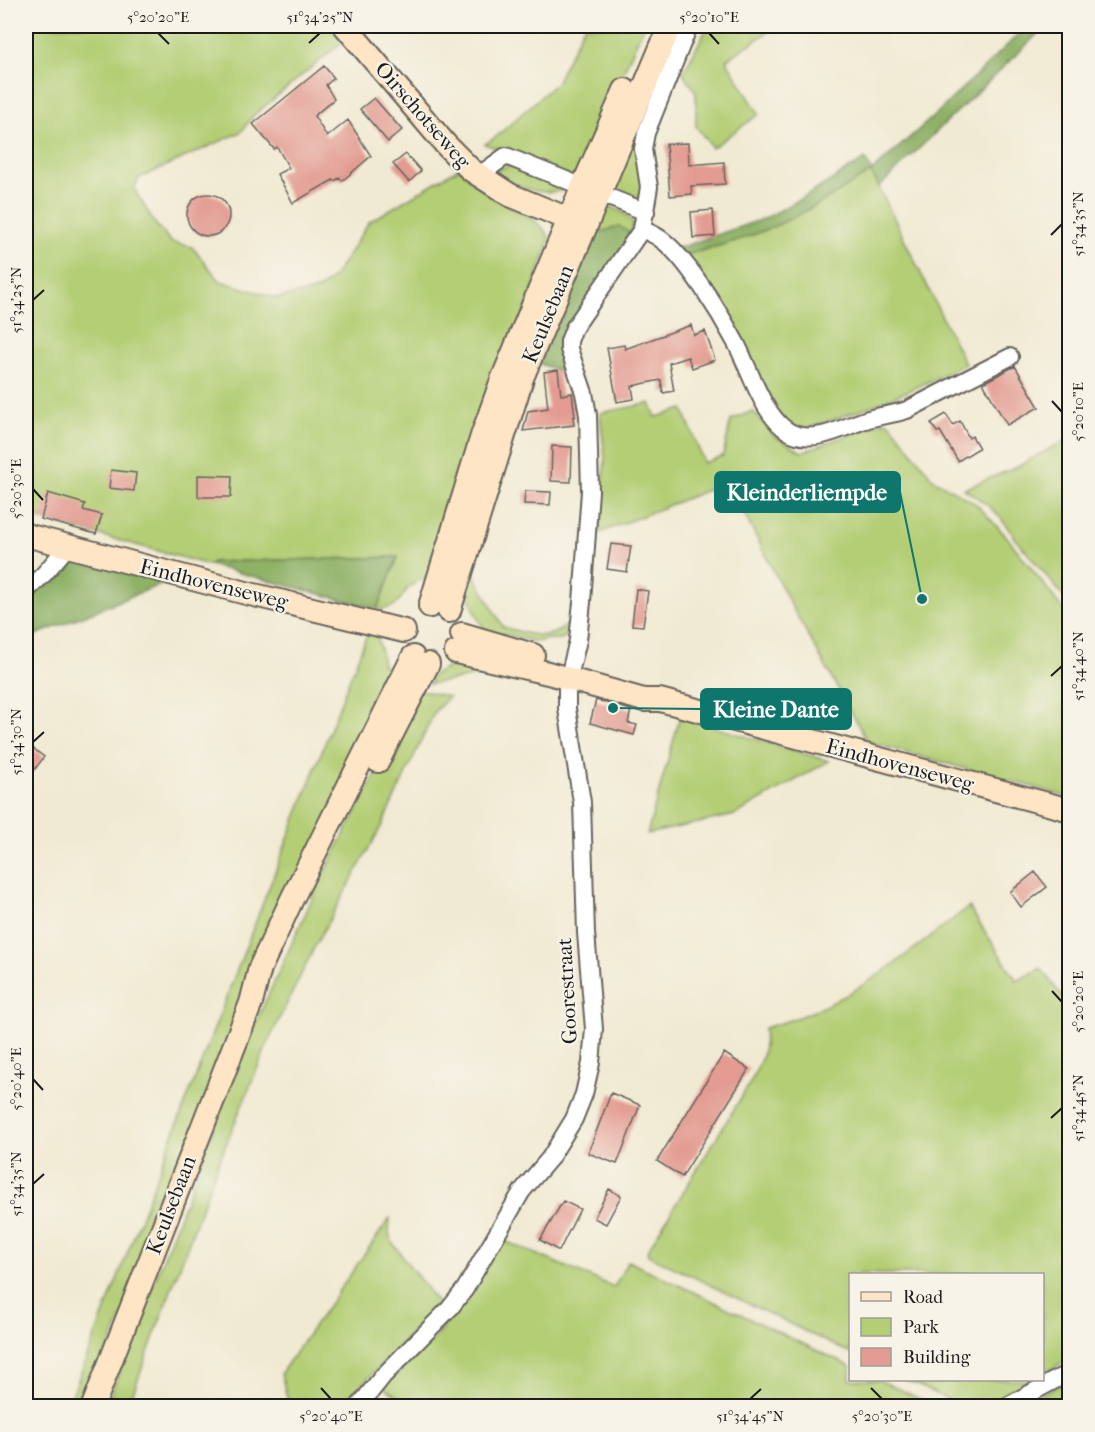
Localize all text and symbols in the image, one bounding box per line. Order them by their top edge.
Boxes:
text: 5°20'20"E [127,8,189,26]
text: 51°34'25"N [287,8,354,26]
text: 5°20'10"E [679,8,739,26]
street label: Oirschotseweg [370,57,476,174]
text: 51°34'35"N [1069,191,1087,257]
street label: Keulsebaan [517,261,579,367]
text: 51°34'25"N [7,266,25,333]
text: 5°20'10"E [1069,382,1087,442]
text: 5°20'30"E [7,459,25,519]
callout: Kleinderliempde [715,472,900,512]
text: Kleinderliempde [727,480,887,506]
street label: Eindhovenseweg [137,554,291,614]
text: 51°34'40"N [1069,630,1087,701]
callout: Kleine Dante [701,689,851,729]
text: Kleine Dante [713,697,839,723]
text: 51°34'30"N [7,708,25,776]
street label: Eindhovenseweg [824,734,977,796]
street label: Goorestraat [552,937,582,1045]
text: 5°20'20"E [1069,971,1087,1033]
text: 5°20'40"E [7,1047,25,1111]
text: 51°34'45"N [1069,1074,1087,1142]
text: 51°34'35"N [7,1151,25,1217]
street label: Keulsebaan [141,1152,201,1258]
legend [849,1273,1044,1381]
text: Road [903,1287,943,1308]
text: Park [903,1317,940,1338]
text: Building [903,1347,971,1368]
text: 5°20'40"E [299,1407,363,1425]
text: 51°34'45"N [716,1407,784,1425]
text: 5°20'30"E [852,1407,912,1425]

